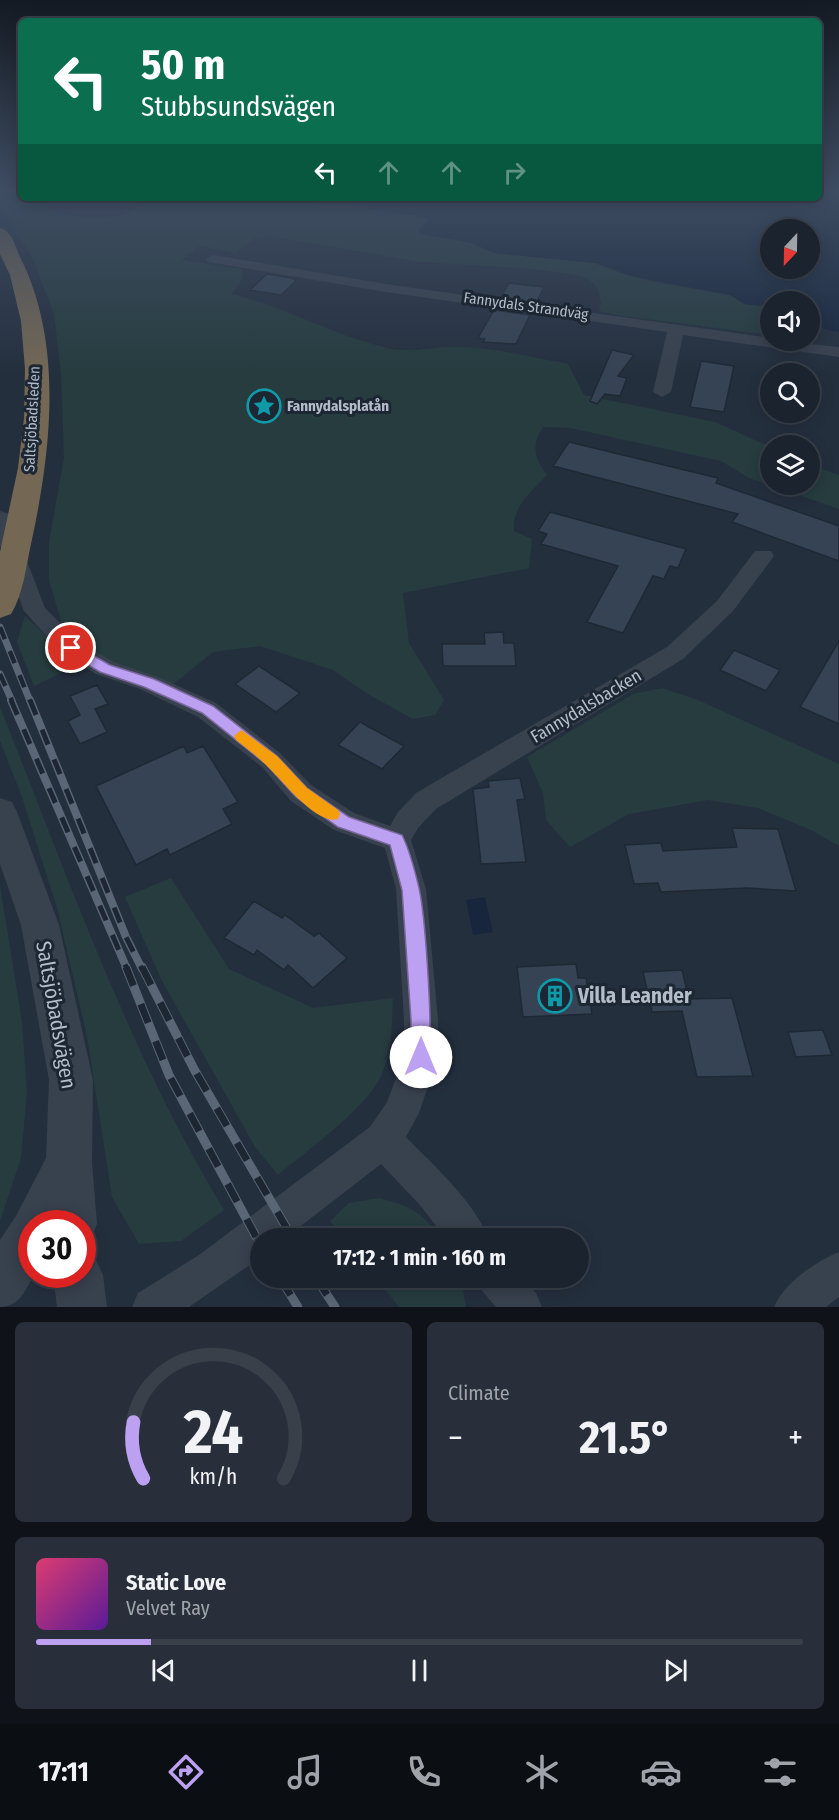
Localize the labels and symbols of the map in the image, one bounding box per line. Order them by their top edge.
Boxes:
north arrow [760,219,820,279]
street label: Fannydals Strandväg [463,288,589,324]
street label: Saltsjöbadsleden [20,366,44,472]
place icon: Fannydalsplatån [246,388,282,424]
place label: Fannydalsplatån [287,397,389,415]
pin [45,622,96,673]
street label: Fannydalsbacken [526,664,646,748]
street label: Saltsjöbadsvägen [30,939,82,1091]
building icon: Villa Leander [537,978,573,1014]
place label: Villa Leander [577,983,692,1009]
position arrow [389,1025,453,1089]
speed limit sign: 30 [18,1210,96,1288]

